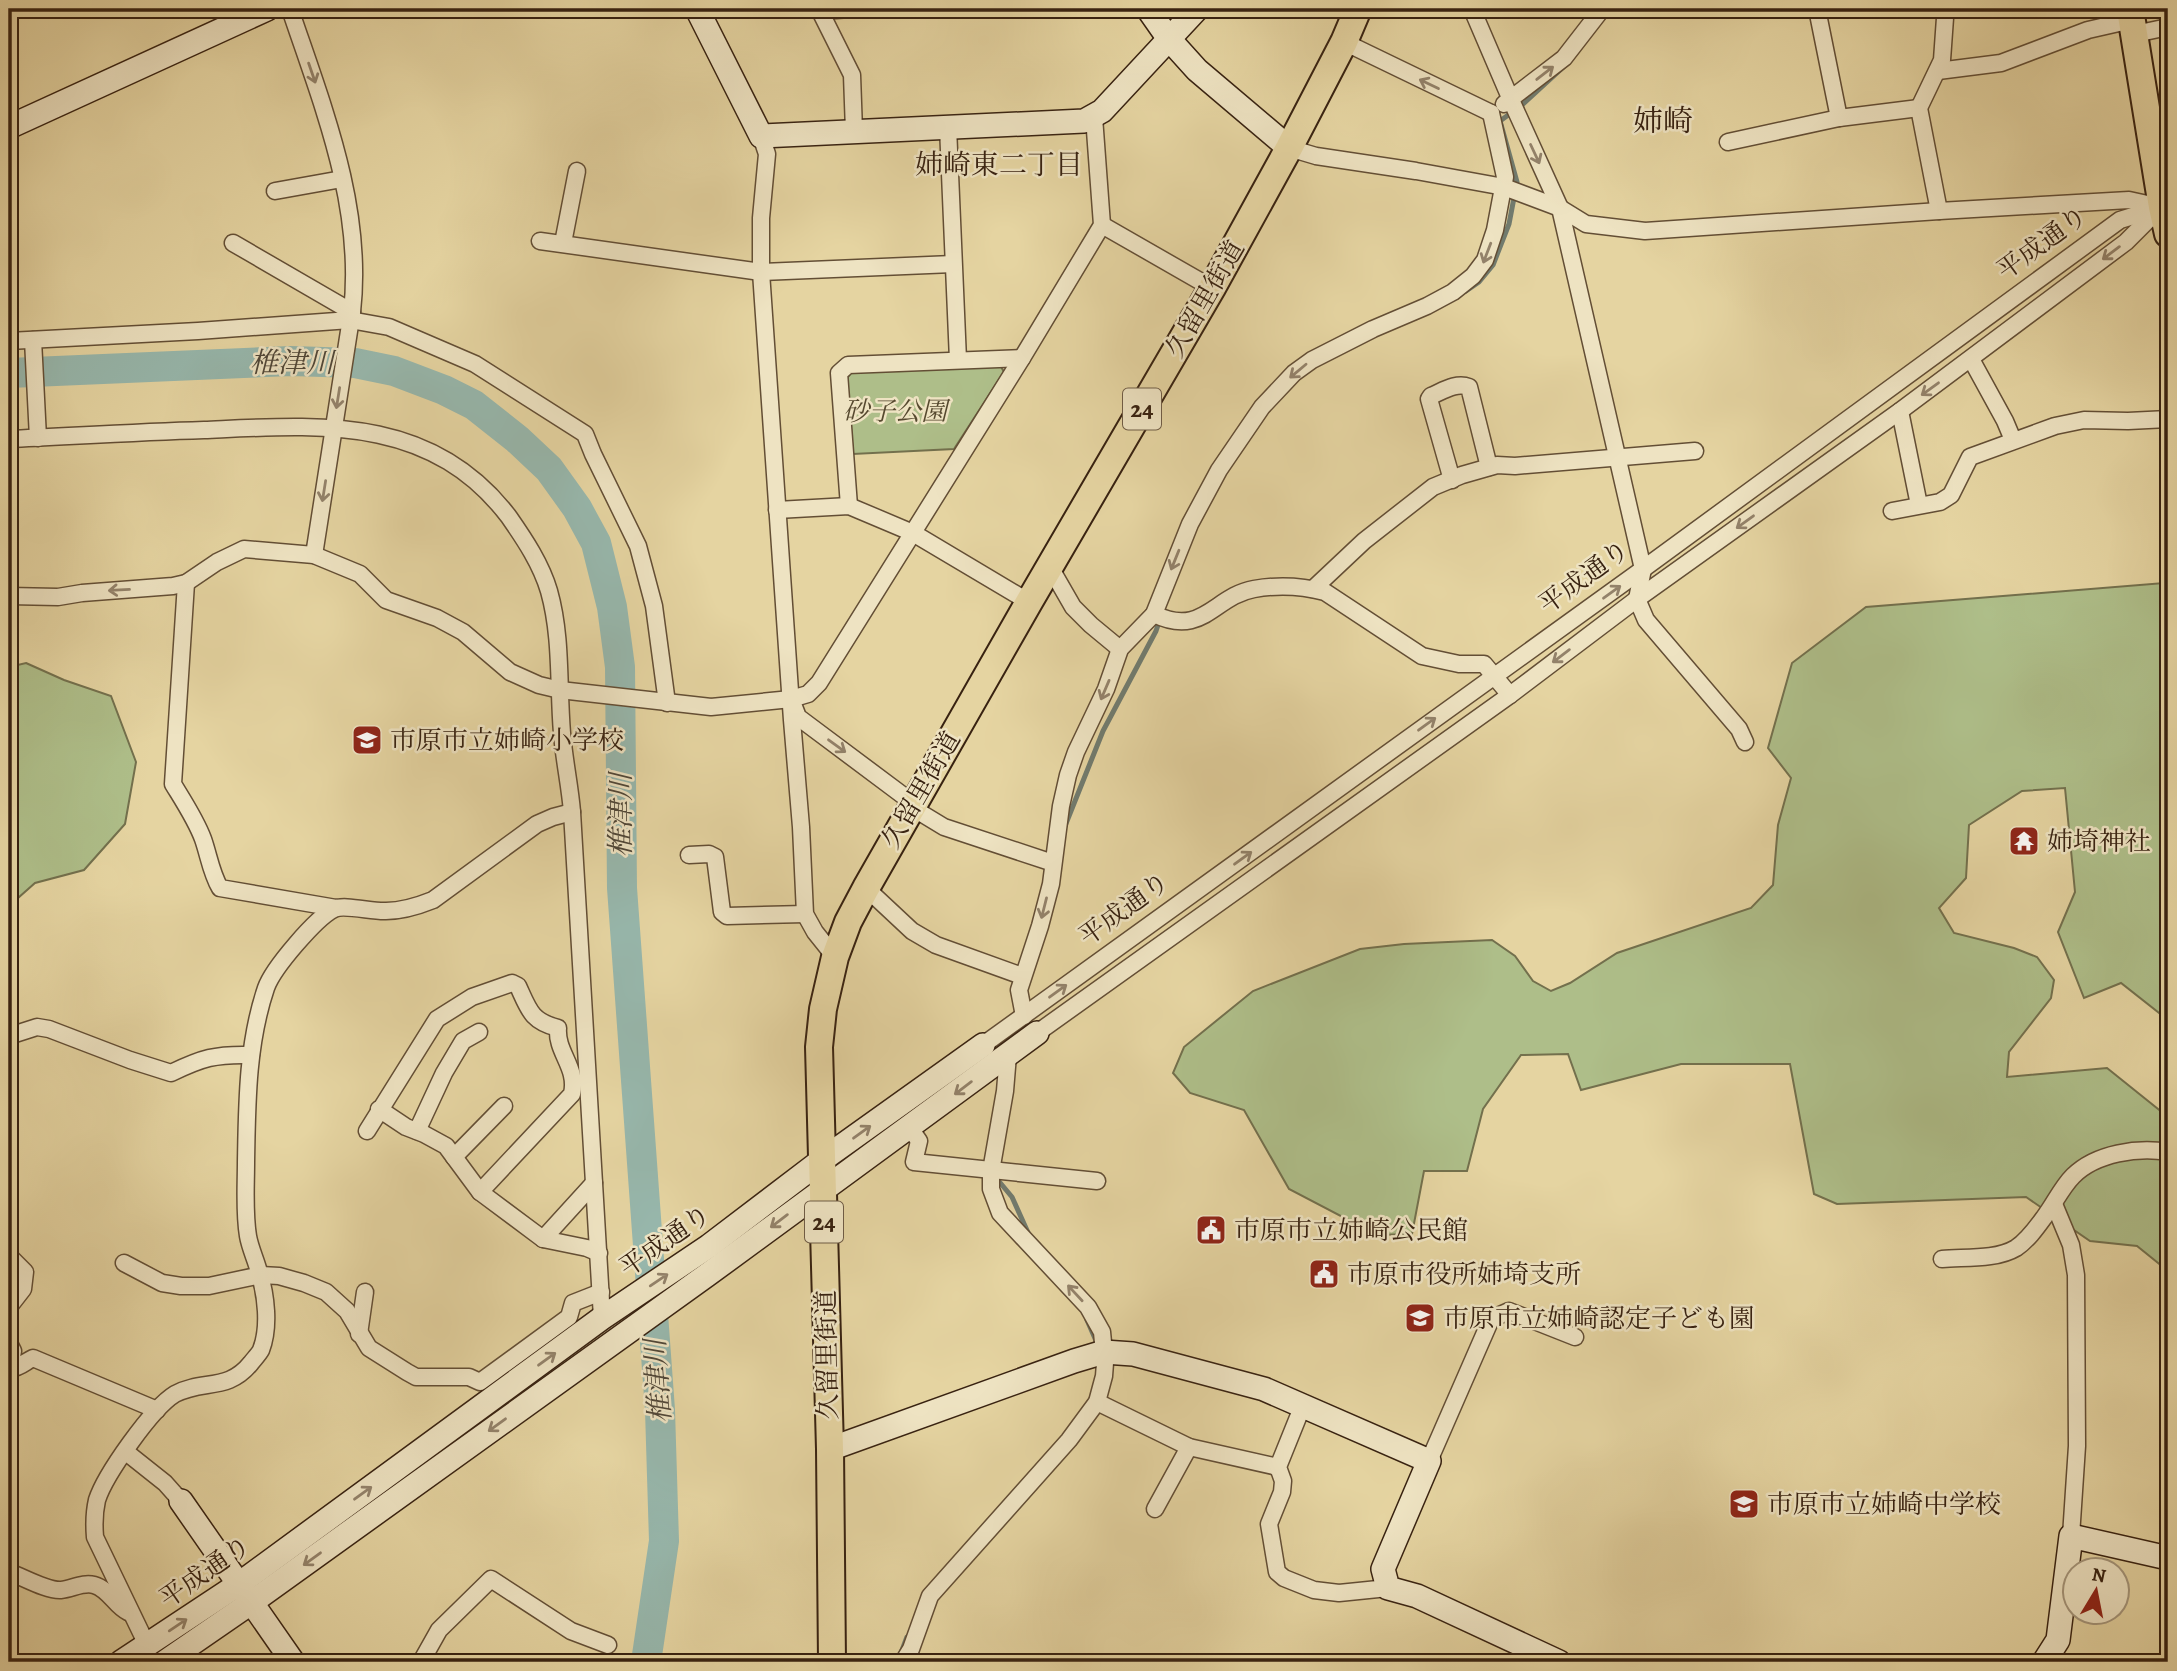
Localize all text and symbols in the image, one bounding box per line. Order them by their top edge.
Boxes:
one-way arrow [307,62,319,84]
one-way arrow [1536,65,1554,80]
one-way arrow [1419,76,1440,90]
district label: 姉崎 [1633,101,1693,141]
one-way arrow [1529,143,1543,164]
district label: 姉崎東二丁目 [915,146,1083,184]
street label: 平成通り [1990,198,2094,288]
street label: 久留里街道 [1157,234,1253,364]
one-way arrow [1479,242,1492,263]
one-way arrow [2103,245,2121,260]
water label: 椎津川 [250,344,337,382]
one-way arrow [1289,363,1307,379]
one-way arrow [1921,382,1939,397]
one-way arrow [331,386,344,409]
road number: 24 [1123,388,1161,430]
park label: 砂子公園 [843,394,951,429]
one-way arrow [317,479,330,502]
one-way arrow [1736,515,1755,529]
street label: 平成通り [1532,532,1636,622]
one-way arrow [1168,549,1181,570]
one-way arrow [108,584,131,597]
one-way arrow [1602,585,1621,599]
one-way arrow [1552,649,1571,664]
one-way arrow [1097,679,1110,700]
one-way arrow [1417,717,1436,732]
school or university icon: 市原市立姉崎小学校 [350,723,384,757]
place label: 市原市立姉崎小学校 [390,723,624,758]
street label: 久留里街道 [873,725,969,855]
one-way arrow [827,739,846,753]
water label: 椎津川 [602,770,640,857]
temple icon: 姉埼神社 [2007,824,2041,858]
place label: 姉埼神社 [2047,824,2151,859]
one-way arrow [1233,851,1252,865]
street label: 平成通り [1072,864,1176,954]
one-way arrow [1037,896,1050,918]
one-way arrow [1048,984,1067,998]
one-way arrow [954,1081,973,1096]
one-way arrow [852,1125,871,1139]
street label: 平成通り [612,1197,718,1285]
road number: 24 [805,1202,843,1242]
public building icon: 市原市立姉崎公民館 [1194,1213,1228,1247]
place label: 市原市立姉崎公民館 [1234,1213,1468,1248]
one-way arrow [770,1214,789,1229]
public building icon: 市原市役所姉埼支所 [1307,1257,1341,1291]
place label: 市原市役所姉埼支所 [1347,1257,1581,1292]
one-way arrow [649,1273,668,1287]
one-way arrow [1067,1284,1083,1302]
street label: 久留里街道 [808,1290,846,1420]
school or university icon: 市原市立姉崎認定子ども園 [1403,1301,1437,1335]
place label: 市原市立姉崎認定子ども園 [1443,1301,1755,1336]
water label: 椎津川 [636,1335,680,1424]
one-way arrow [537,1351,556,1366]
one-way arrow [487,1417,506,1432]
one-way arrow [354,1486,373,1501]
school or university icon: 市原市立姉崎中学校 [1727,1487,1761,1521]
place label: 市原市立姉崎中学校 [1767,1487,2001,1522]
street label: 平成通り [152,1528,258,1616]
one-way arrow [303,1551,322,1566]
north arrow [2062,1556,2132,1626]
text: N [2090,1561,2108,1589]
one-way arrow [168,1618,187,1632]

